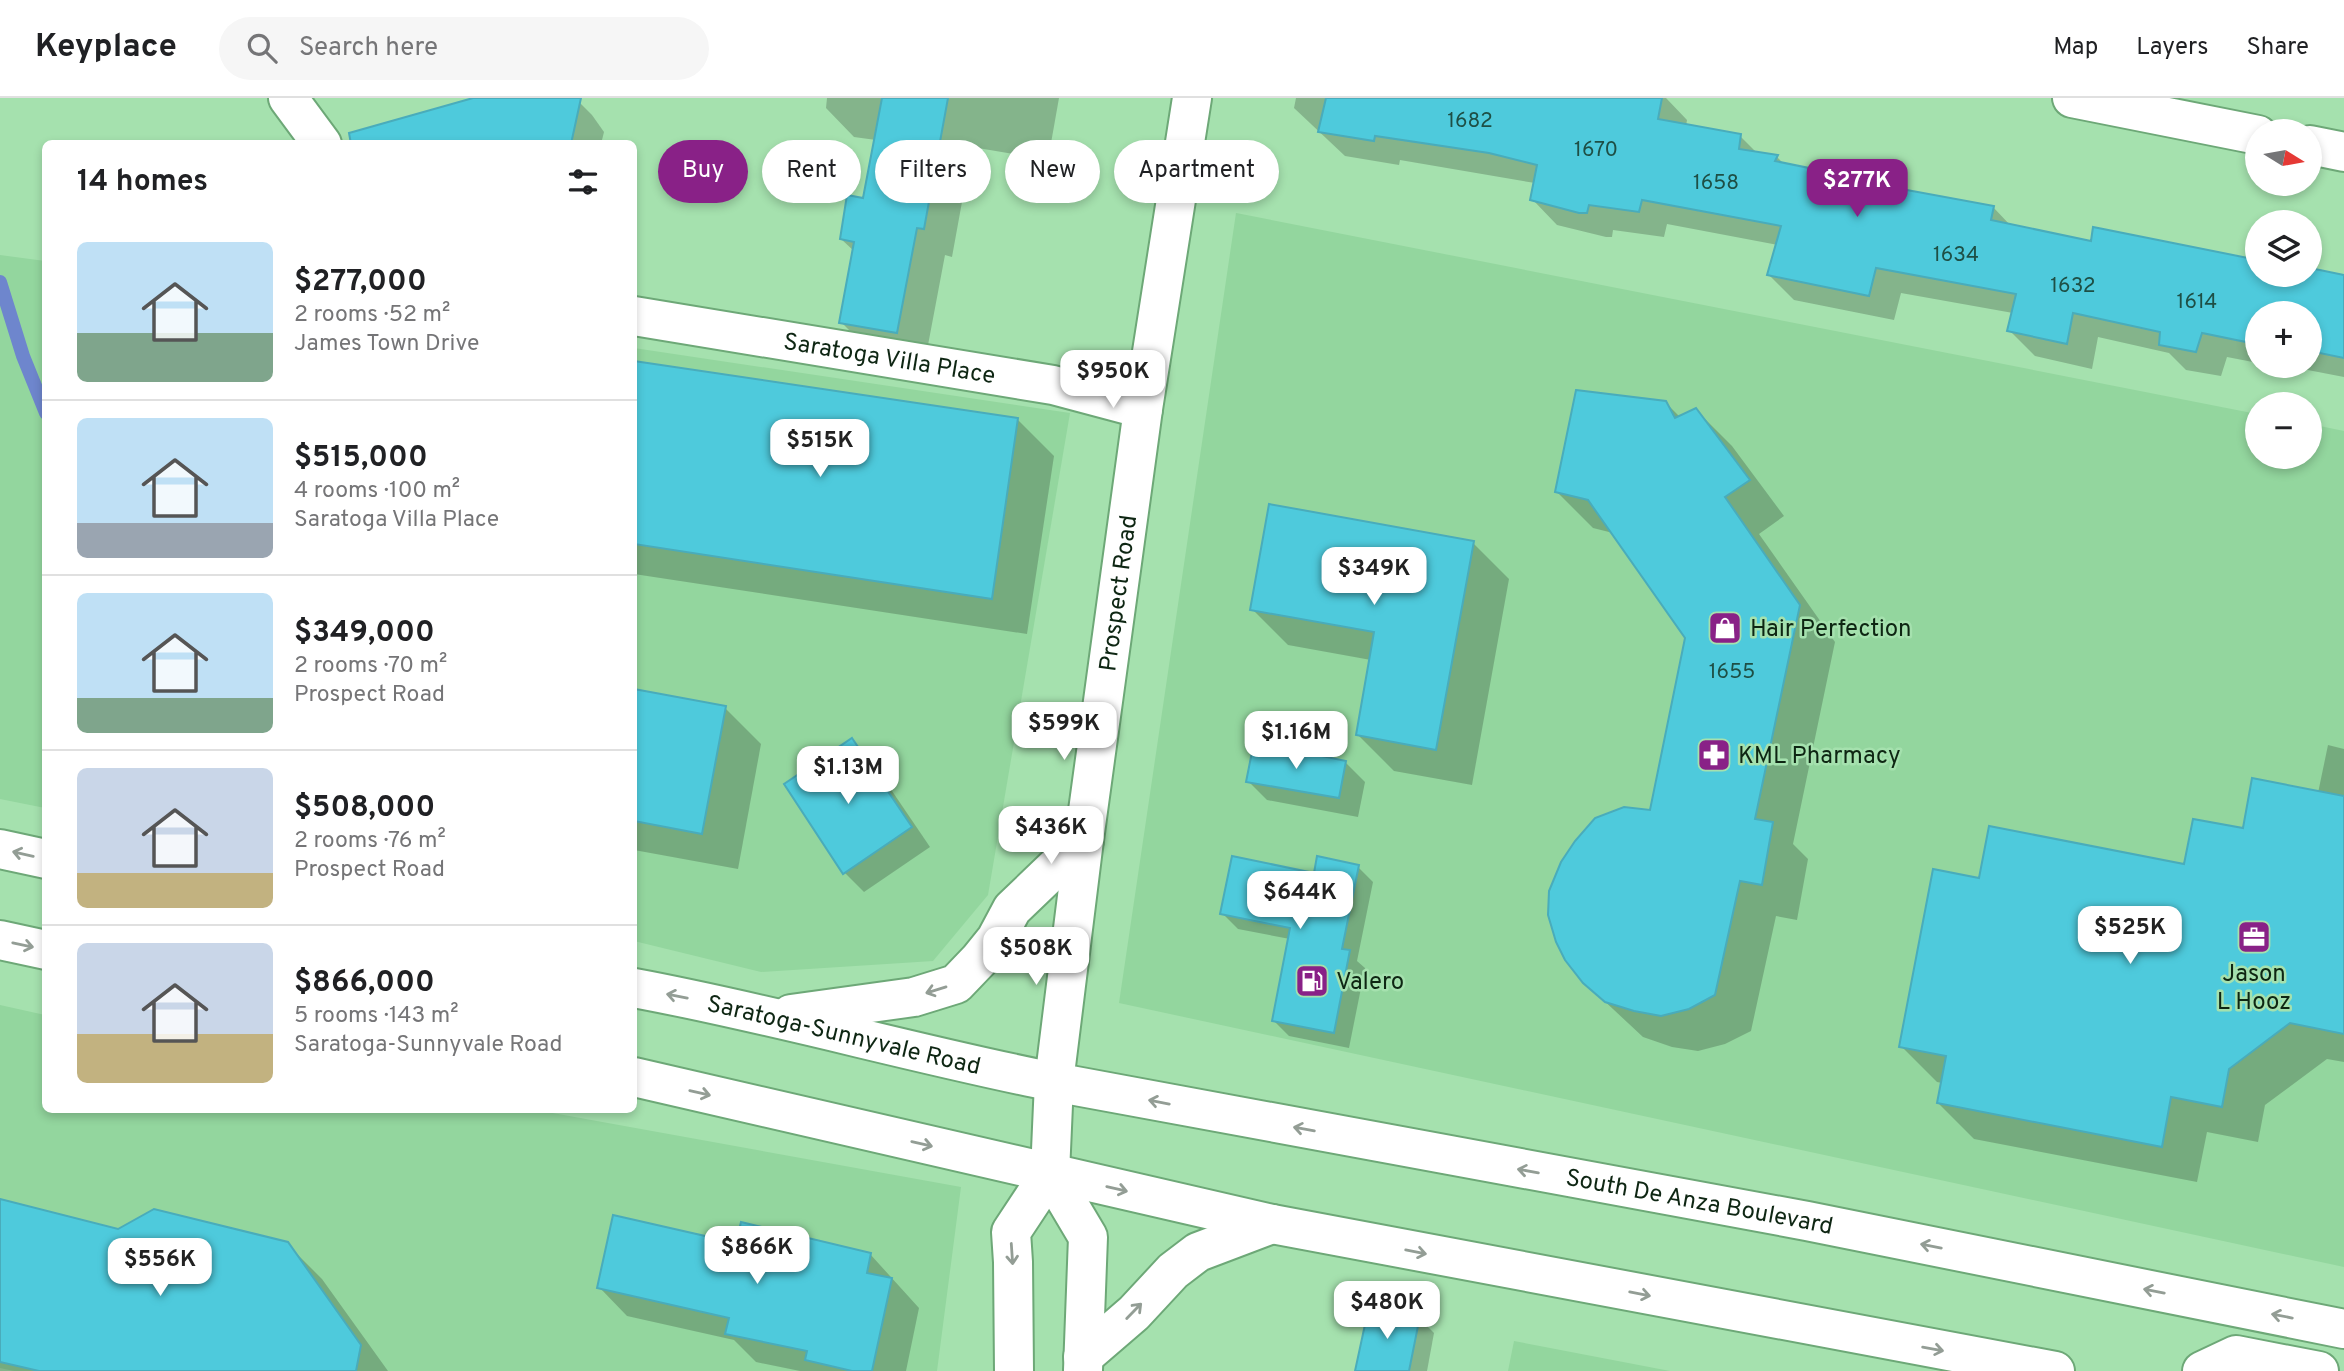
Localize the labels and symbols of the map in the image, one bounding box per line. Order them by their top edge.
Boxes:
house number: 1682 [1447,108,1493,135]
north arrow [2245,119,2322,196]
house number: 1670 [1574,137,1618,164]
pin: $277K [1808,159,1906,219]
house number: 1658 [1693,170,1739,197]
house number: 1634 [1933,242,1979,269]
house number: 1632 [2050,273,2096,300]
house number: 1614 [2177,289,2217,316]
street label: Saratoga Villa Place [781,328,997,392]
pin: $950K [1064,350,1162,410]
pin: $515K [771,420,869,479]
street label: Prospect Road [1094,513,1145,673]
pin: $349K [1325,547,1423,607]
shop icon: Hair Perfection [1706,609,1744,647]
place label: Hair Perfection [1750,615,1912,645]
house number: 1655 [1709,659,1755,686]
pin: $599K [1015,702,1113,762]
pin: $1.16M [1239,712,1353,771]
pharmacy icon: KML Pharmacy [1695,736,1733,774]
place label: KML Pharmacy [1738,742,1901,772]
pin: $1.13M [791,746,905,806]
pin: $436K [1002,806,1100,866]
one-way arrow [12,847,35,861]
pin: $644K [1251,872,1349,931]
pin: $525K [2081,906,2179,966]
office icon: Jason L Hooz [2235,918,2273,956]
pin: $508K [987,928,1085,987]
one-way arrow [11,938,34,952]
place label: Jason L Hooz [2217,960,2291,1018]
fuel station icon: Valero [1293,962,1331,1000]
place label: Valero [1336,968,1404,998]
one-way arrow [925,985,947,998]
one-way arrow [666,989,689,1002]
street label: Saratoga-Sunnyvale Road [704,990,983,1083]
one-way arrow [688,1087,711,1100]
one-way arrow [1148,1095,1170,1108]
one-way arrow [1293,1122,1316,1135]
one-way arrow [910,1138,933,1151]
one-way arrow [1517,1163,1540,1177]
street label: South De Anza Boulevard [1563,1164,1835,1243]
one-way arrow [1105,1183,1128,1196]
pin: $866K [708,1226,806,1286]
pin: $556K [111,1238,209,1298]
one-way arrow [1920,1239,1943,1253]
one-way arrow [1006,1242,1019,1265]
one-way arrow [1404,1246,1427,1260]
pin: $480K [1338,1282,1436,1341]
one-way arrow [2143,1284,2166,1297]
one-way arrow [1628,1287,1651,1301]
one-way arrow [1125,1303,1142,1320]
one-way arrow [2272,1309,2294,1323]
one-way arrow [1921,1342,1944,1356]

